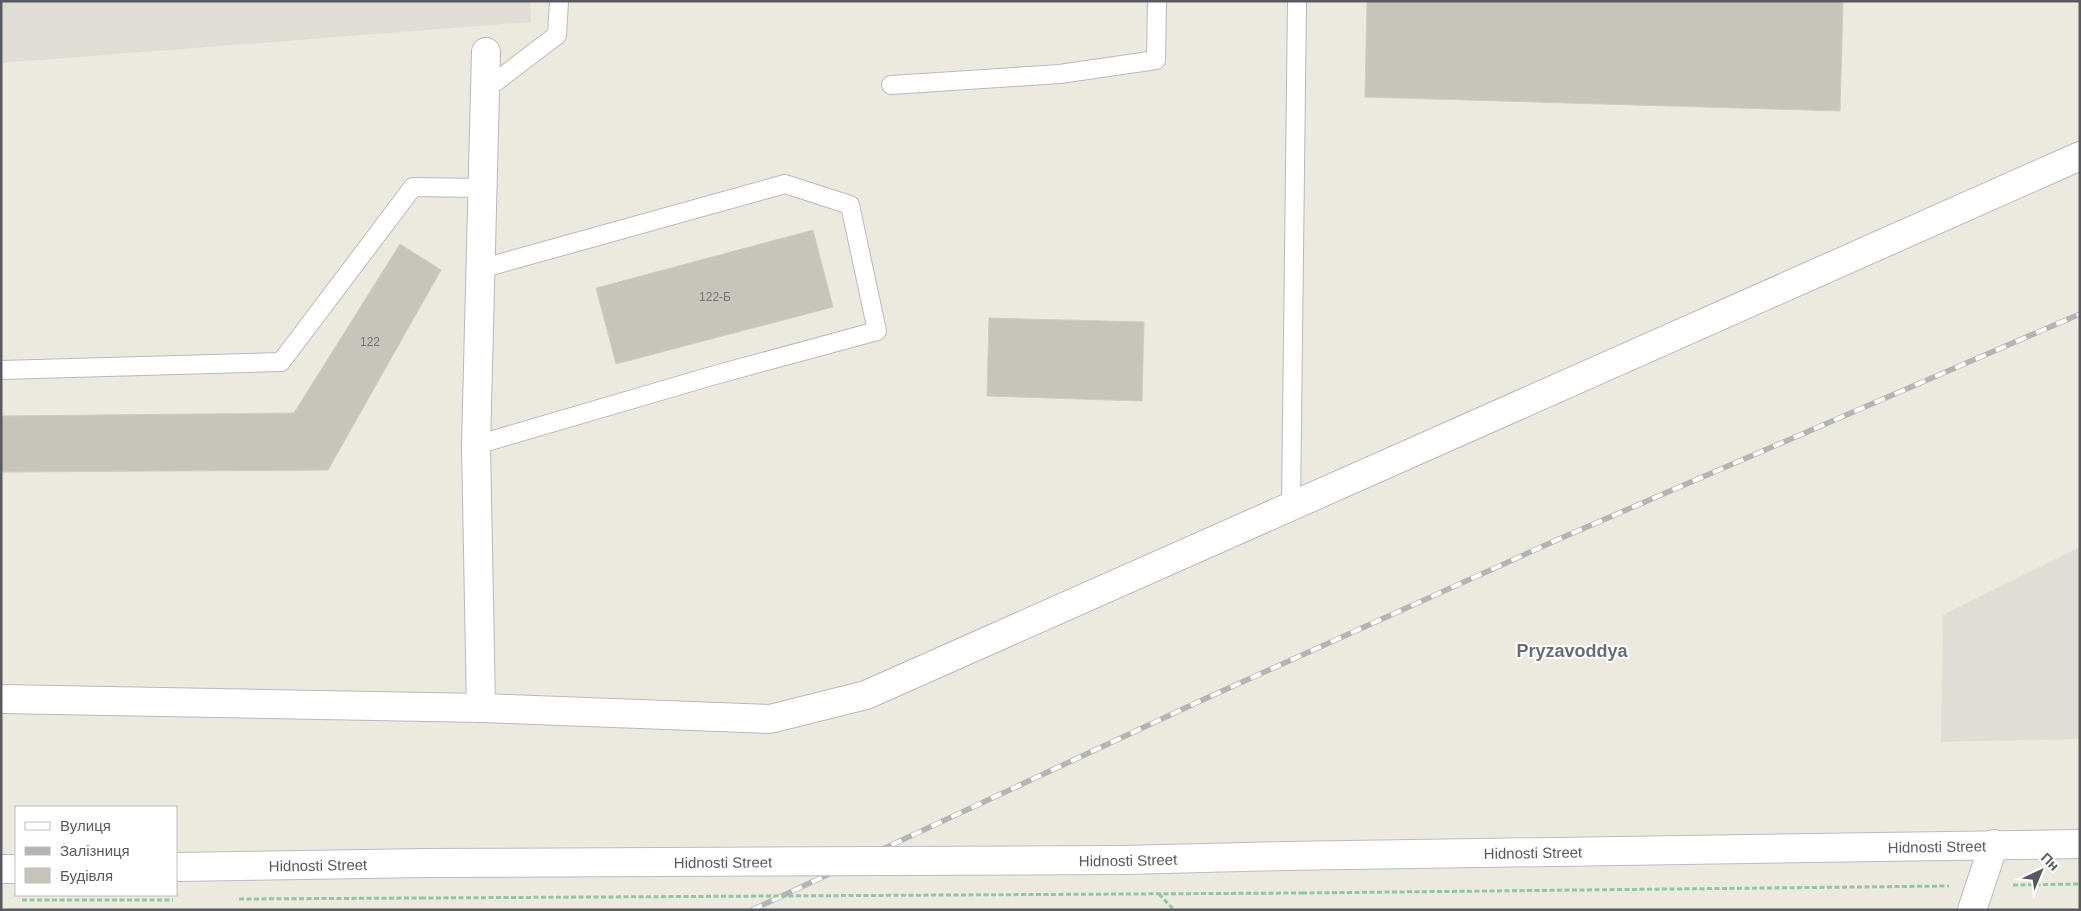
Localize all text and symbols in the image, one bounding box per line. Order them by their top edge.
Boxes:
house number: 122-Б [699,290,731,304]
house number: 122 [360,335,380,349]
district label: Pryzavoddya [1516,641,1629,661]
legend [15,806,178,896]
text: Вулиця [60,817,111,834]
street label: Hidnosti Street [1888,837,1987,855]
text: Залізниця [60,842,130,859]
street label: Hidnosti Street [1484,843,1583,861]
north arrow [2016,846,2066,896]
text: Пн [2038,849,2062,874]
street label: Hidnosti Street [1079,850,1178,869]
street label: Hidnosti Street [674,853,773,870]
street label: Hidnosti Street [269,855,368,874]
text: Будівля [60,867,113,884]

